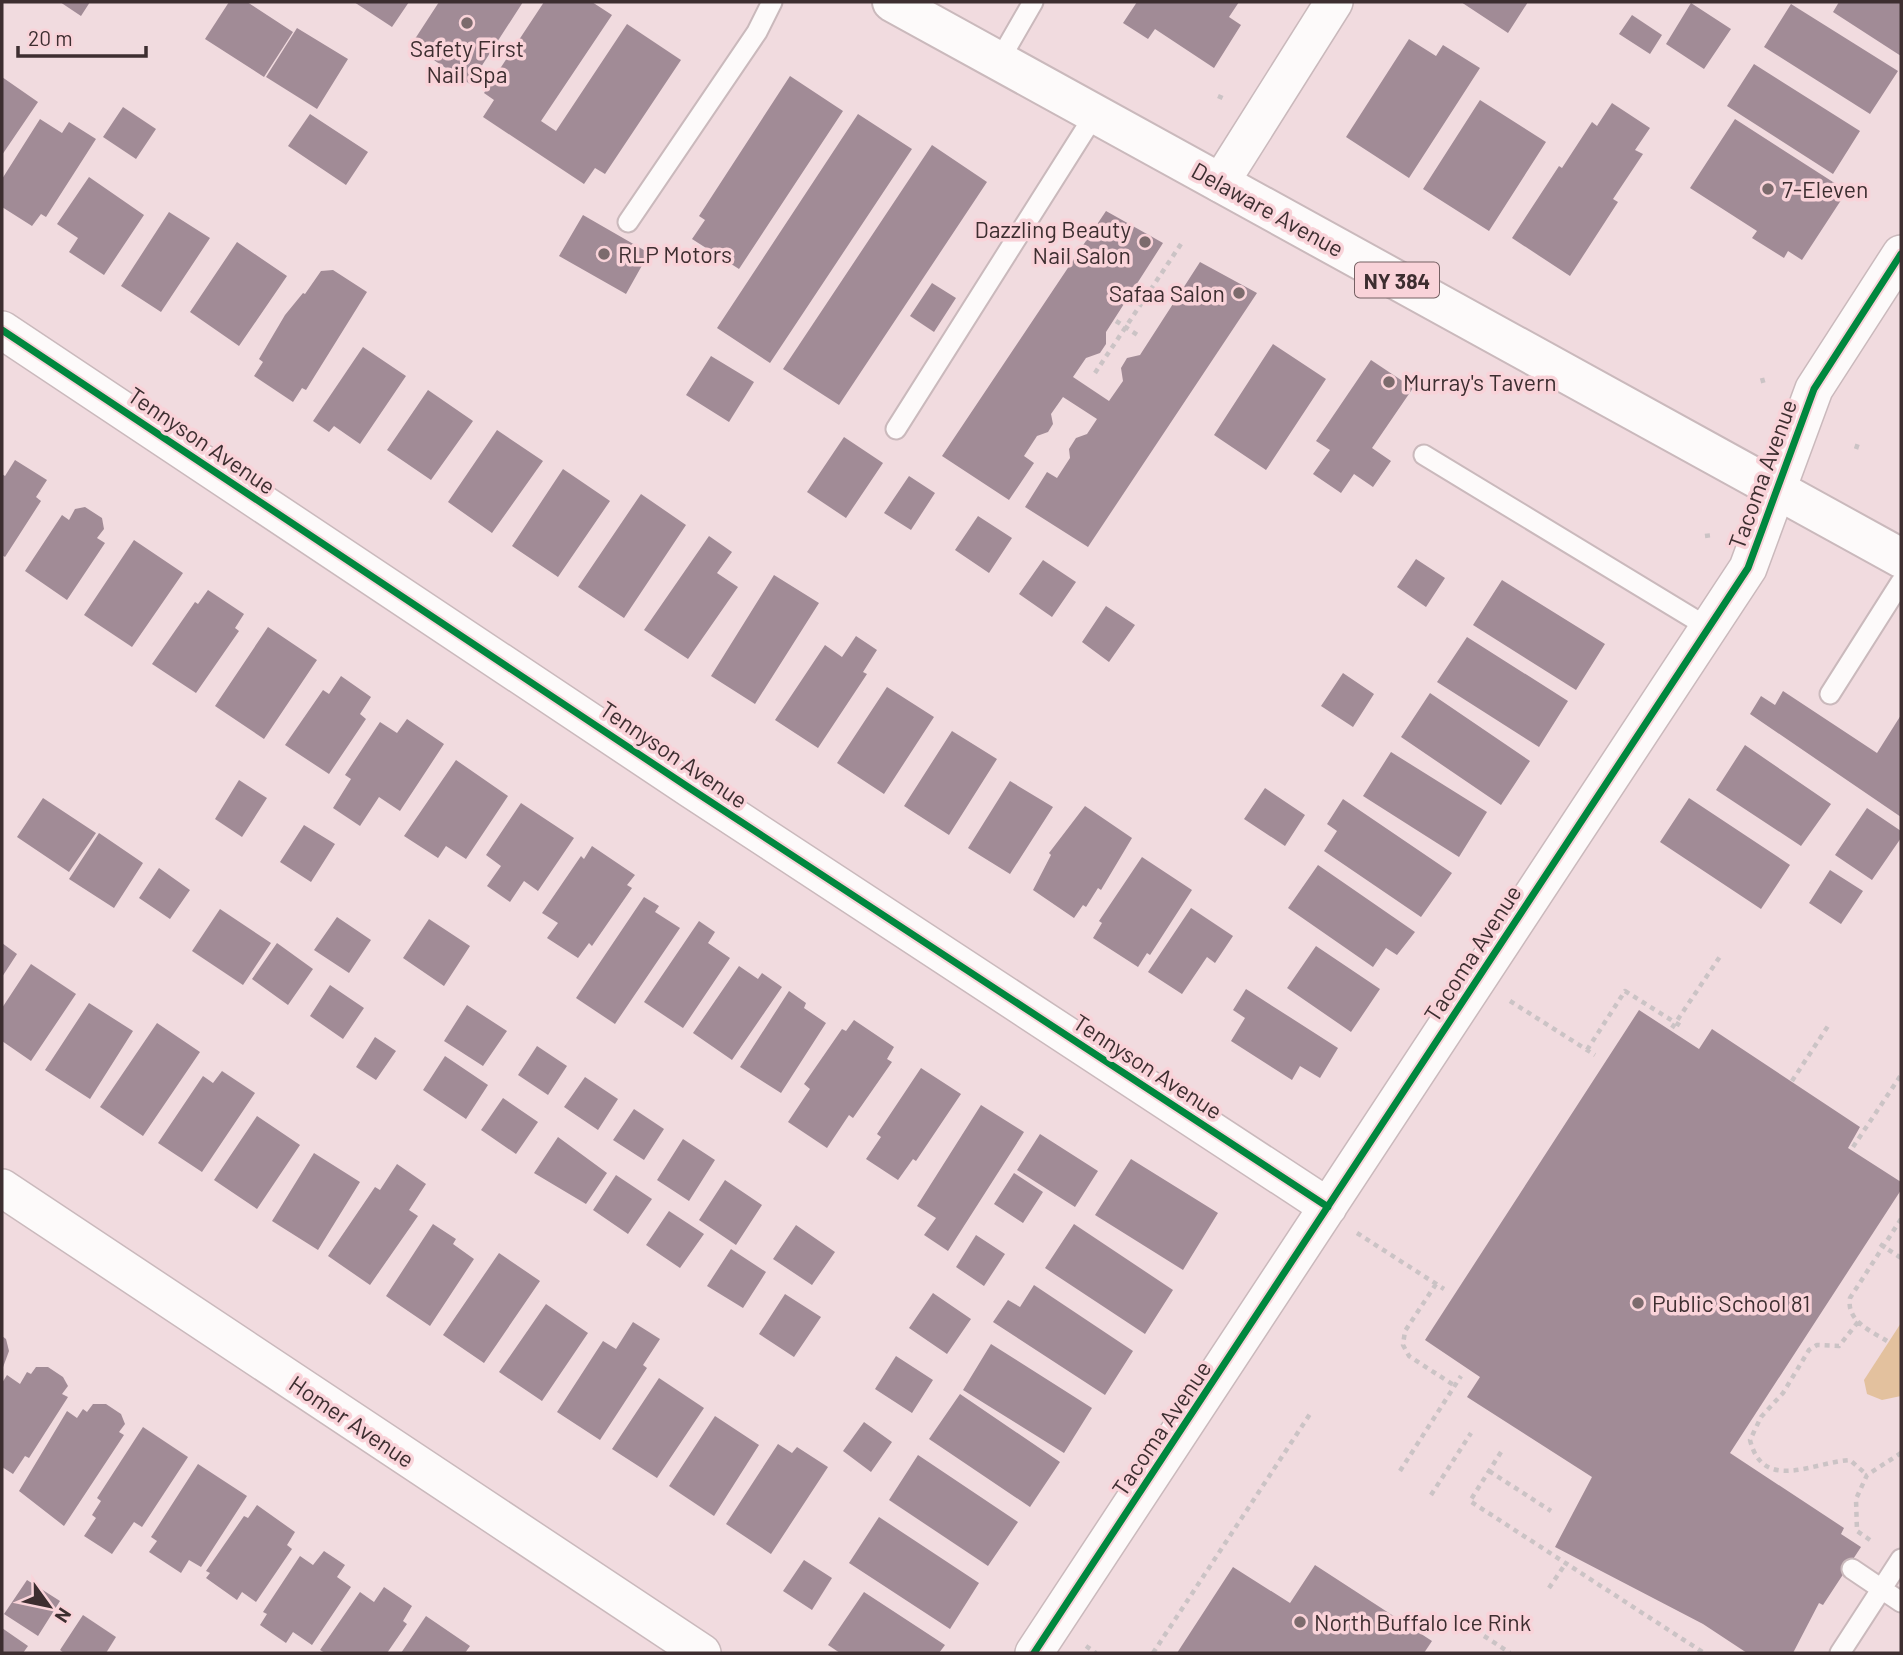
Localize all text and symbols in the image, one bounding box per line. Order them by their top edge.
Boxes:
scale bar [18,14,145,58]
marker: Safety First Nail Spa [459,15,475,31]
text: 20 m [28,25,73,50]
place label: Safety First Nail Spa [410,34,524,88]
street label: Delaware Avenue [1187,156,1349,262]
place label: 7-Eleven [1782,175,1868,203]
marker: 7-Eleven [1760,181,1776,197]
place label: Dazzling Beauty Nail Salon [975,215,1131,269]
marker: Dazzling Beauty Nail Salon [1137,234,1153,250]
place label: RLP Motors [618,240,732,268]
marker: RLP Motors [596,246,612,262]
road number: NY 384 [1355,262,1439,298]
place label: Safaa Salon [1109,279,1225,307]
marker: Safaa Salon [1231,285,1247,301]
place label: Murray's Tavern [1403,368,1557,396]
marker: Murray's Tavern [1381,374,1397,390]
street label: Tennyson Avenue [123,380,281,500]
street label: Tacoma Avenue [1722,395,1802,553]
street label: Tennyson Avenue [595,694,753,814]
street label: Tacoma Avenue [1417,879,1527,1027]
street label: Tennyson Avenue [1068,1007,1228,1125]
place label: Public School 81 [1652,1289,1810,1317]
marker: Public School 81 [1630,1295,1646,1311]
street label: Tacoma Avenue [1105,1355,1217,1501]
street label: Homer Avenue [284,1369,420,1473]
north arrow [14,1571,84,1641]
text: N [51,1604,77,1627]
place label: North Buffalo Ice Rink [1314,1608,1531,1636]
marker: North Buffalo Ice Rink [1292,1614,1308,1630]

